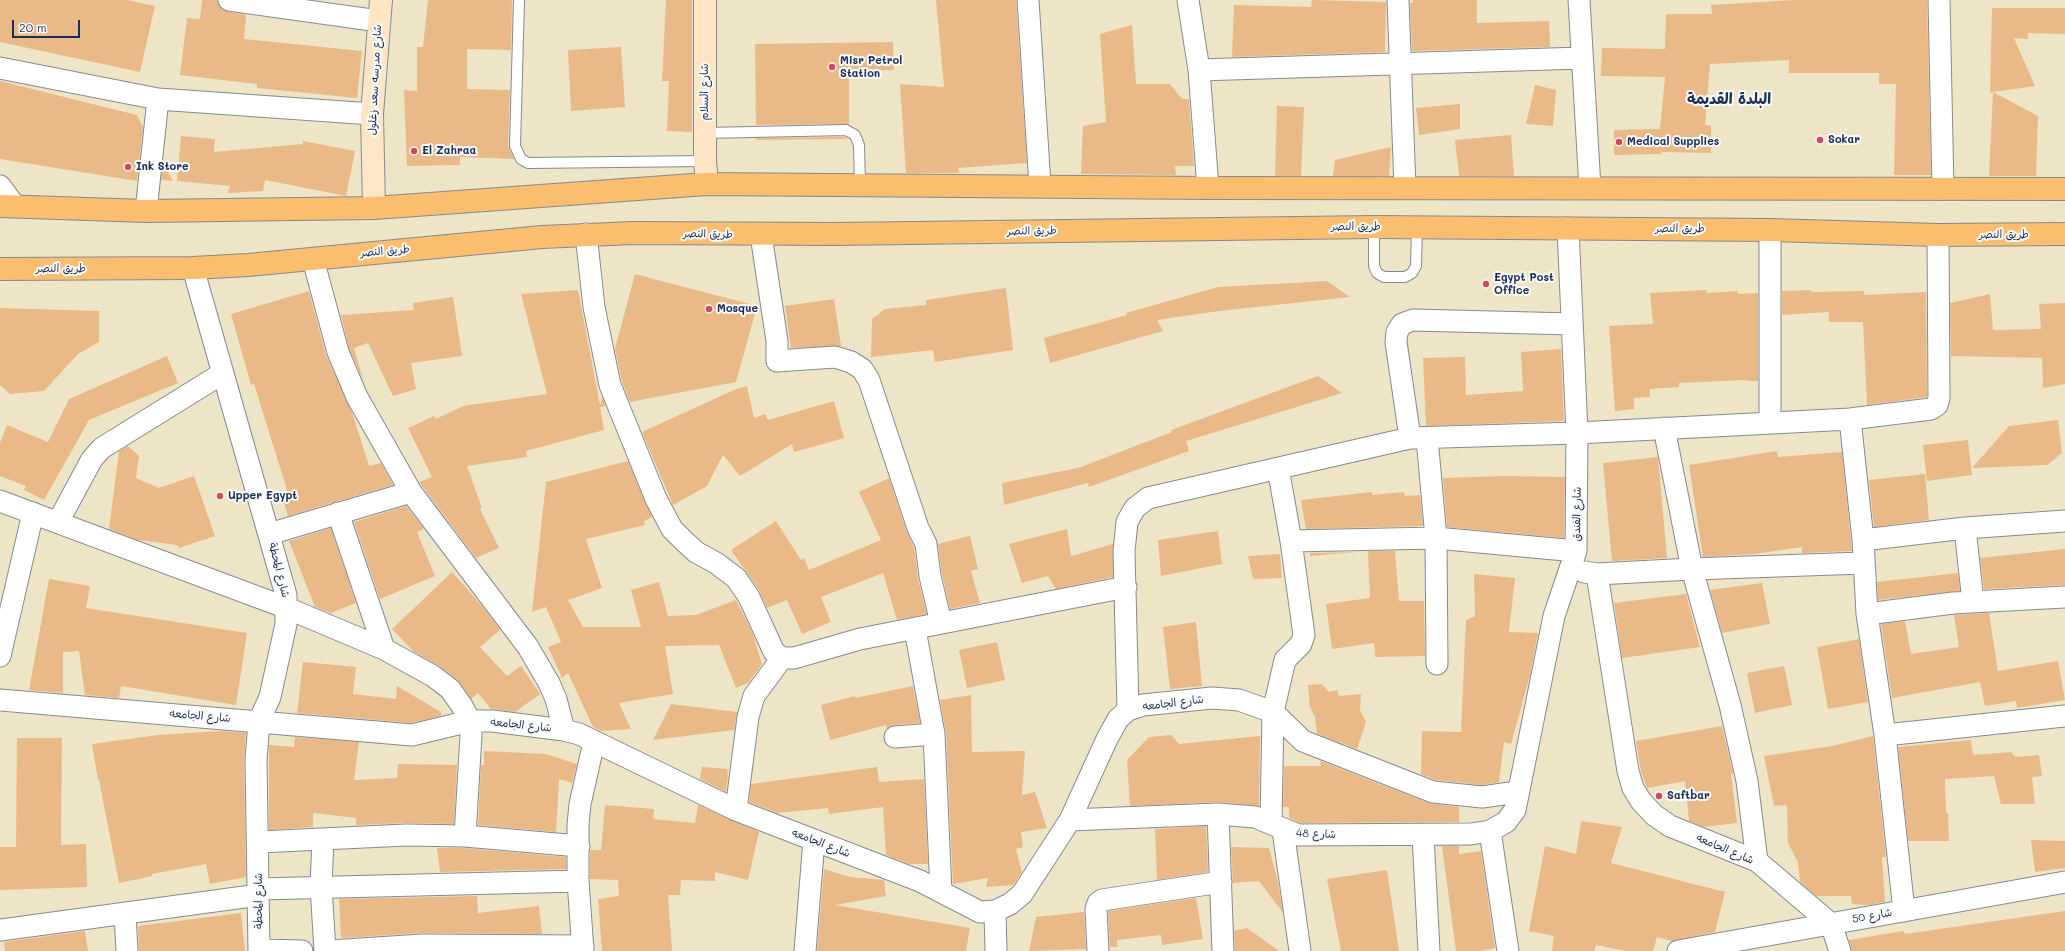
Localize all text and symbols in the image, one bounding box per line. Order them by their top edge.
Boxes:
scale bar [14,12,82,38]
text: 20 m [19,19,47,35]
street label: شارع مدرسه سعد زغلول [366,24,384,136]
place label: Misr Petrol Station [840,54,902,80]
marker: Misr Petrol Station [827,62,837,72]
street label: شارع السلام [698,64,712,120]
district label: البلدة القديمة [1687,90,1771,108]
place label: Sokar [1828,133,1860,147]
place label: Medical Supplies [1627,135,1719,149]
marker: Sokar [1815,135,1825,145]
marker: Medical Supplies [1614,137,1624,147]
place label: El Zahraa [422,144,476,158]
marker: El Zahraa [409,146,419,156]
place label: Ink Store [136,160,189,174]
marker: Ink Store [123,162,133,172]
street label: طريق النصر [1331,220,1381,234]
street label: طريق النصر [1655,222,1705,236]
street label: طريق النصر [1007,224,1057,238]
street label: طريق النصر [683,227,733,241]
street label: طريق النصر [1979,228,2029,242]
street label: طريق النصر [360,242,410,260]
street label: طريق النصر [36,262,86,276]
place label: Egypt Post Office [1494,271,1554,297]
marker: Egypt Post Office [1481,279,1491,289]
place label: Mosque [717,302,758,316]
marker: Mosque [704,304,714,314]
street label: شارع الفندق [1570,487,1584,541]
place label: Upper Egypt [228,489,297,503]
marker: Upper Egypt [215,491,225,501]
street label: شارع المحطة [266,541,292,599]
street label: شارع الجامعه [1142,693,1204,713]
street label: شارع الجامعه [169,707,231,725]
street label: شارع الجامعه [490,715,552,735]
place label: Saftbar [1667,789,1710,803]
marker: Saftbar [1654,791,1664,801]
street label: شارع الجامعه [790,826,852,860]
street label: شارع 48 [1296,827,1336,841]
street label: شارع الجامعه [1694,831,1756,867]
street label: شارع المحطة [252,873,266,929]
street label: شارع 50 [1851,906,1893,926]

